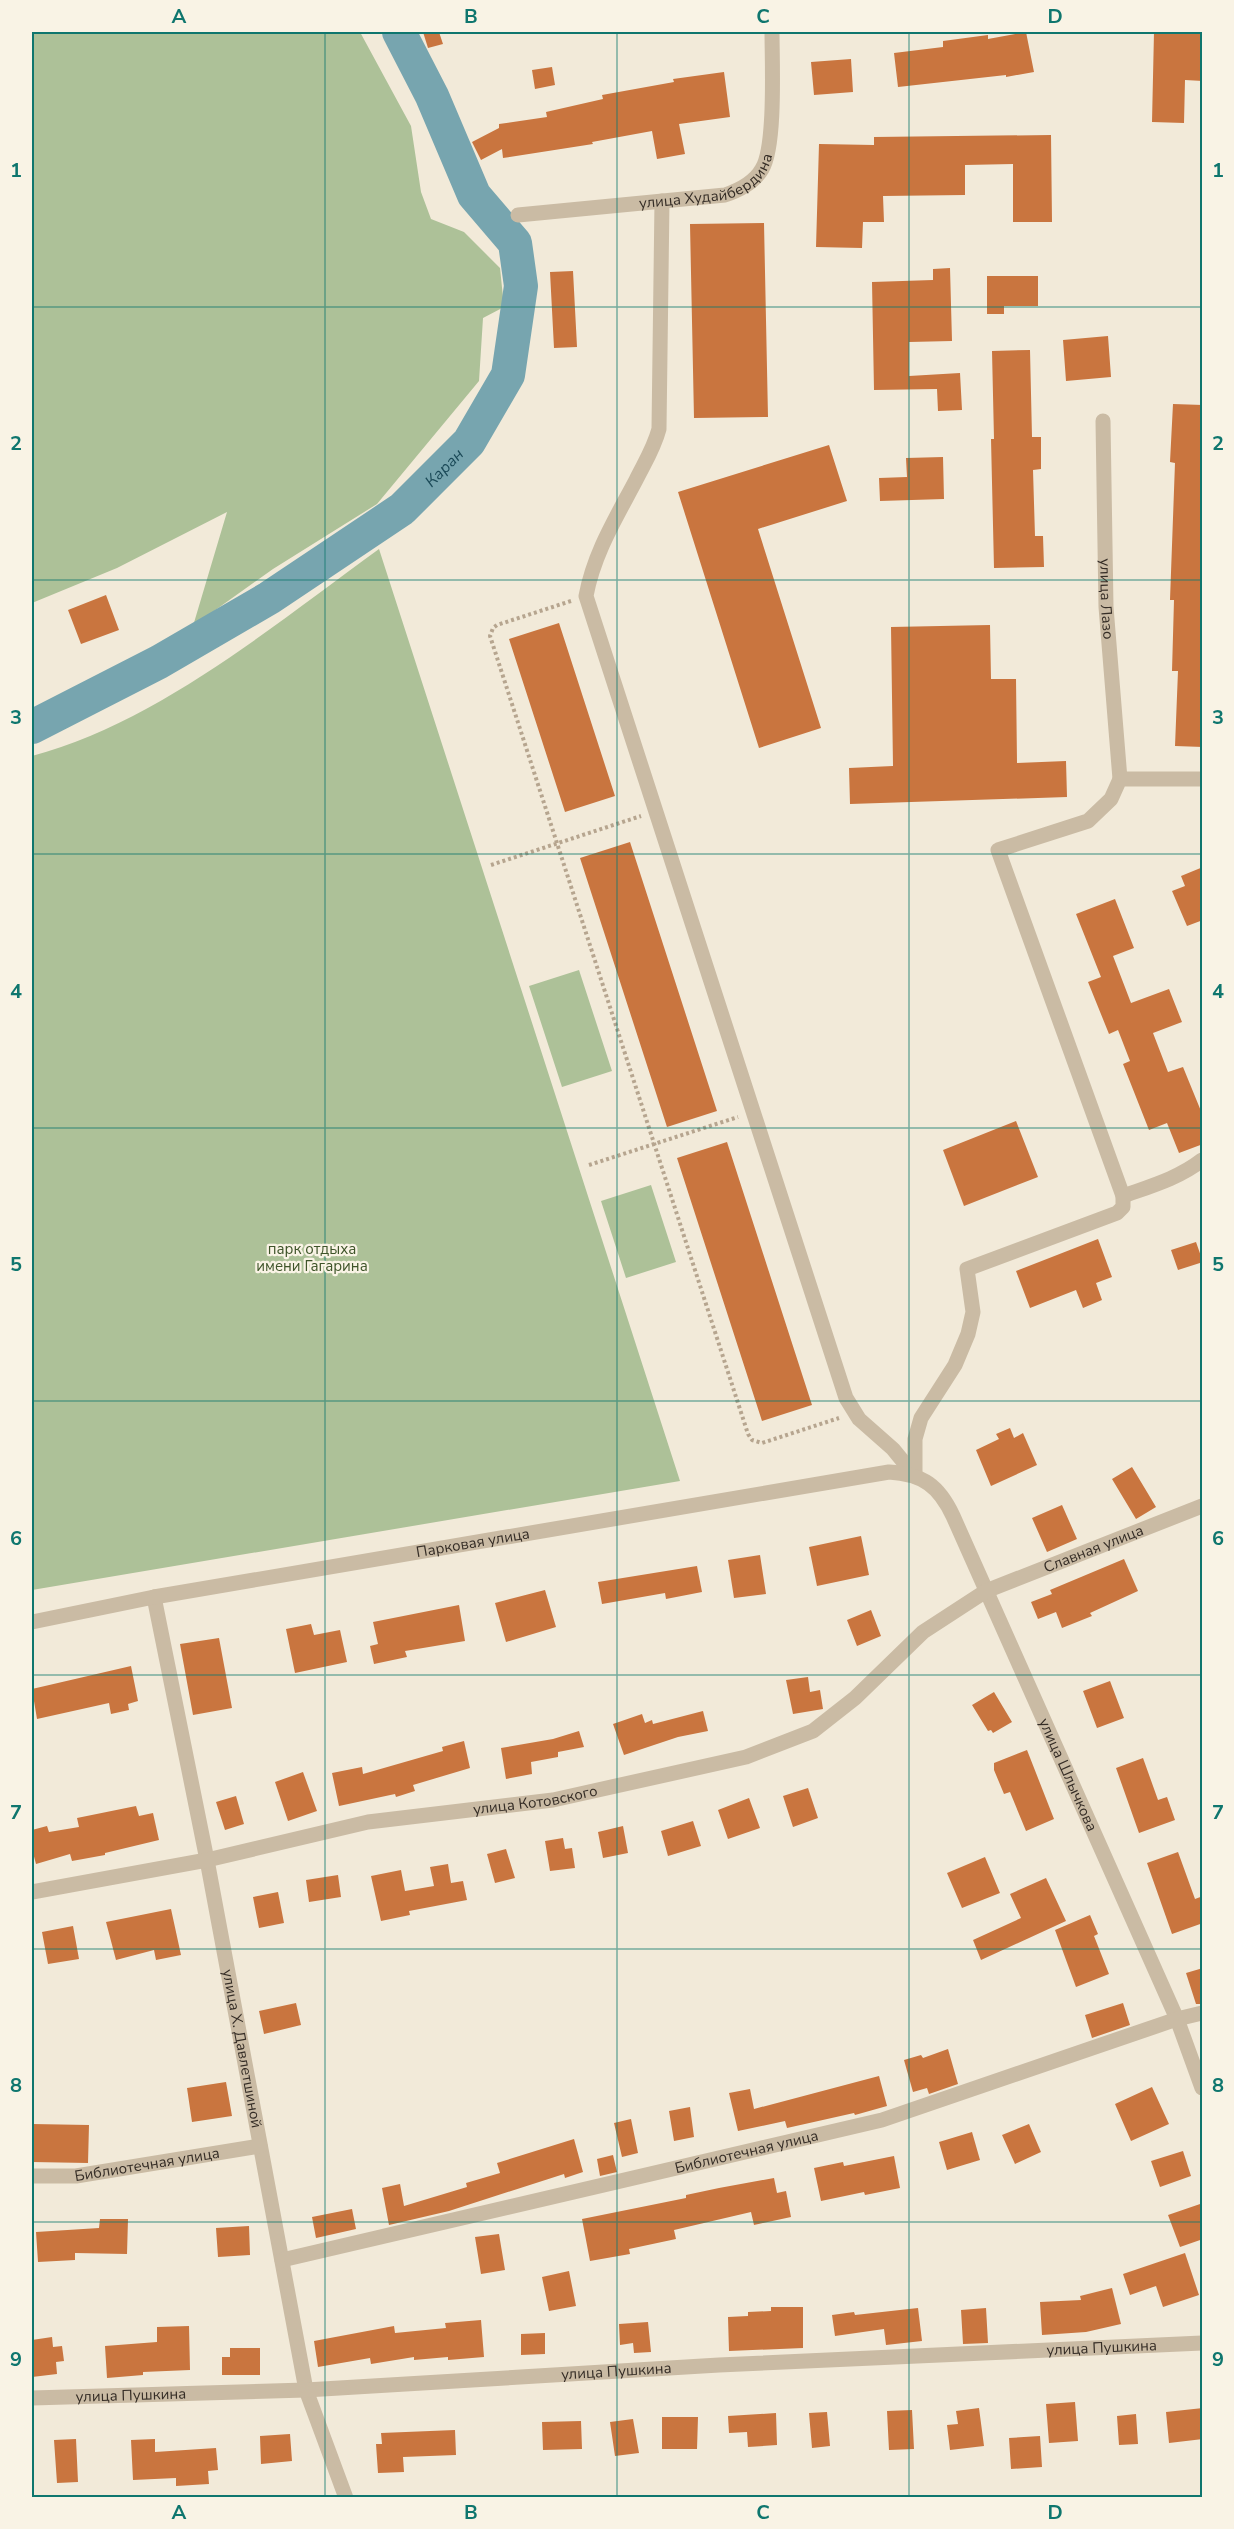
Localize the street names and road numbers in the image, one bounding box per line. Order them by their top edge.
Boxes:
street label: улица Худайбердина [638,151,777,213]
street label: улица Лазо [1095,558,1119,640]
street label: Славная улица [1041,1520,1146,1577]
street label: Парковая улица [415,1523,531,1562]
street label: улица Шлычкова [1034,1715,1102,1834]
street label: улица Котовского [472,1780,599,1819]
street label: улица Х. Давлетшиной [218,1967,267,2130]
street label: Библиотечная улица [673,2125,820,2178]
street label: Библиотечная улица [73,2143,221,2186]
street label: улица Пушкина [1046,2335,1157,2360]
street label: улица Пушкина [561,2358,672,2385]
street label: улица Пушкина [75,2384,186,2407]

